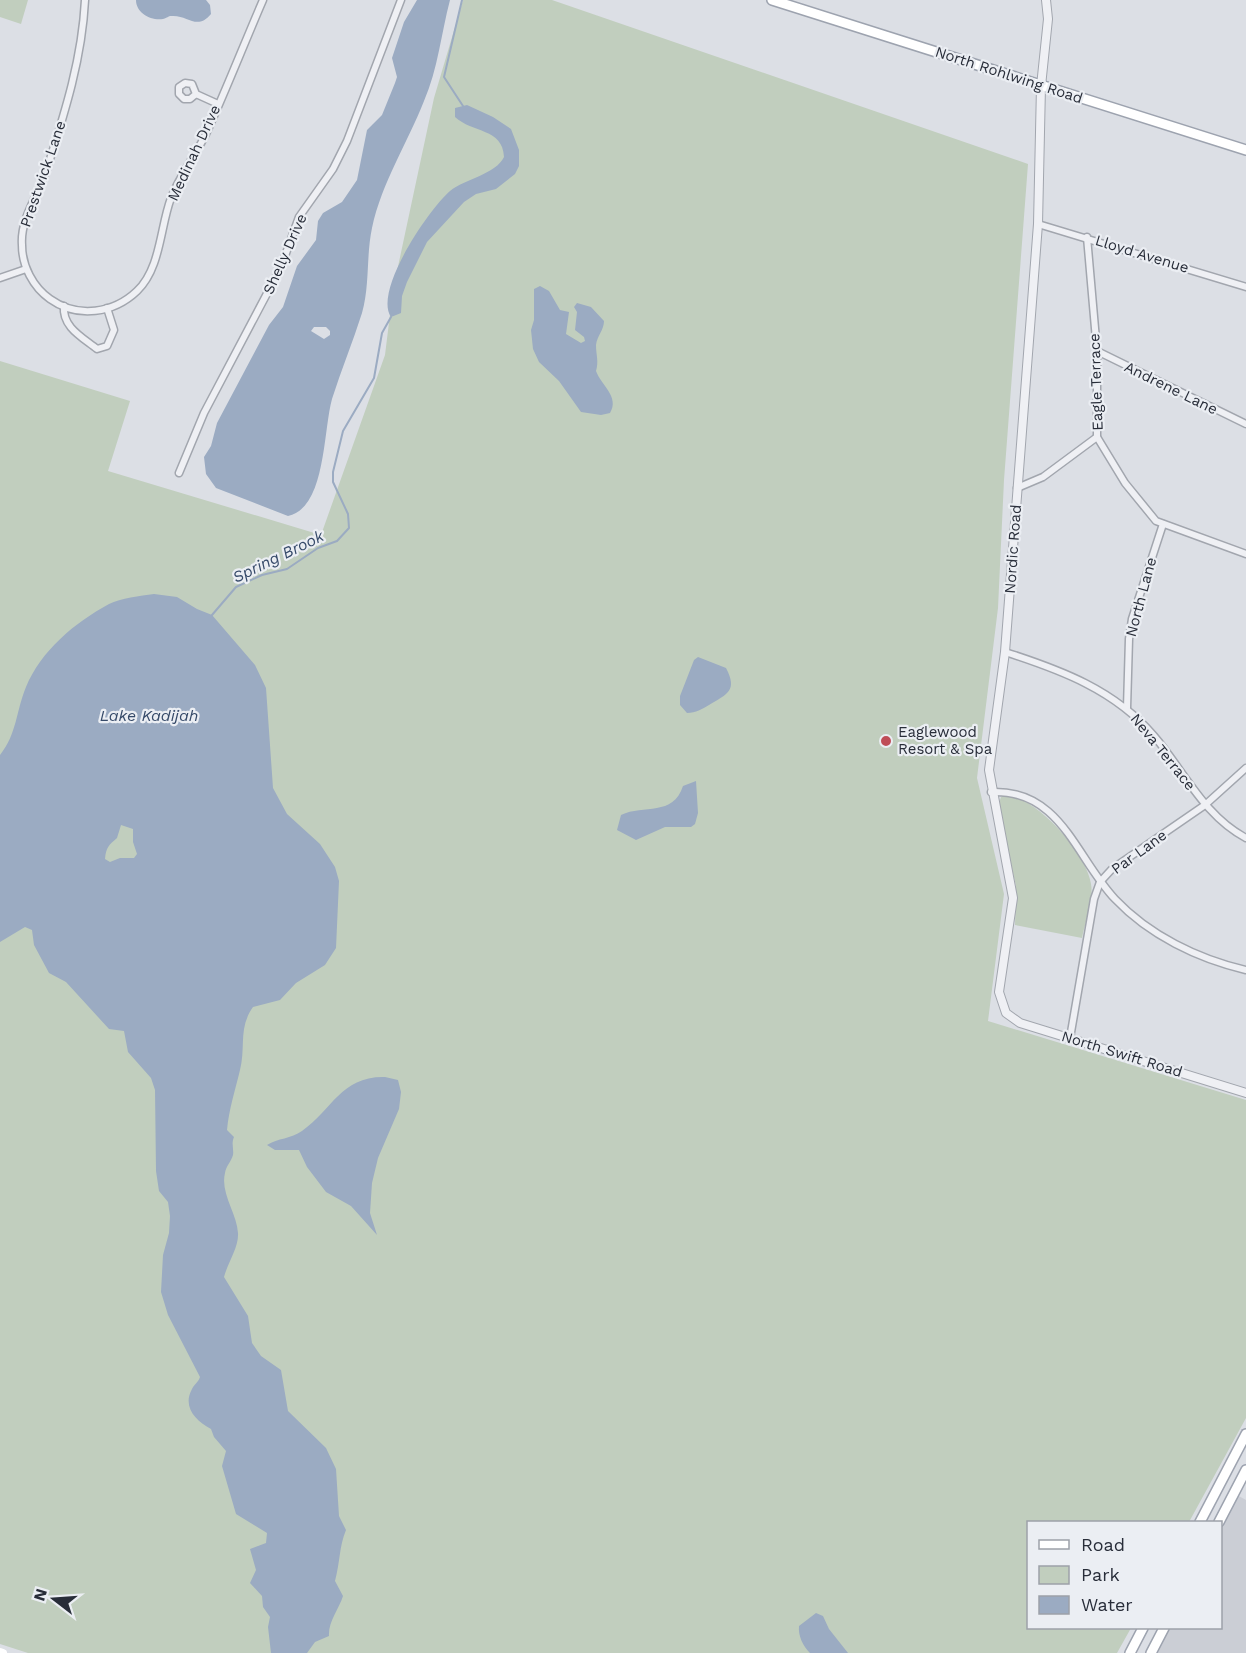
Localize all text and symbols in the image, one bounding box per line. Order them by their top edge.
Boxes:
street label: North Rohlwing Road [933,43,1085,107]
street label: Medinah Drive [164,102,224,204]
street label: Prestwick Lane [16,118,70,230]
street label: Shelly Drive [259,211,311,297]
street label: Lloyd Avenue [1093,231,1191,277]
street label: Eagle Terrace [1085,333,1107,431]
street label: Andrene Lane [1121,358,1221,418]
street label: Nordic Road [1001,504,1025,594]
water label: Spring Brook [229,526,328,587]
street label: North Lane [1122,555,1160,639]
water label: Lake Kadijah [100,706,198,725]
street label: Neva Terrace [1127,710,1199,794]
place label: Eaglewood Resort & Spa [898,723,993,758]
marker: Eaglewood Resort & Spa [879,734,893,748]
street label: Par Lane [1108,826,1170,878]
street label: North Swift Road [1059,1027,1185,1081]
legend [1027,1521,1222,1629]
text: Road [1081,1534,1125,1555]
text: Park [1081,1564,1120,1585]
north arrow [24,1569,84,1629]
text: N [29,1586,51,1603]
text: Water [1081,1594,1133,1615]

